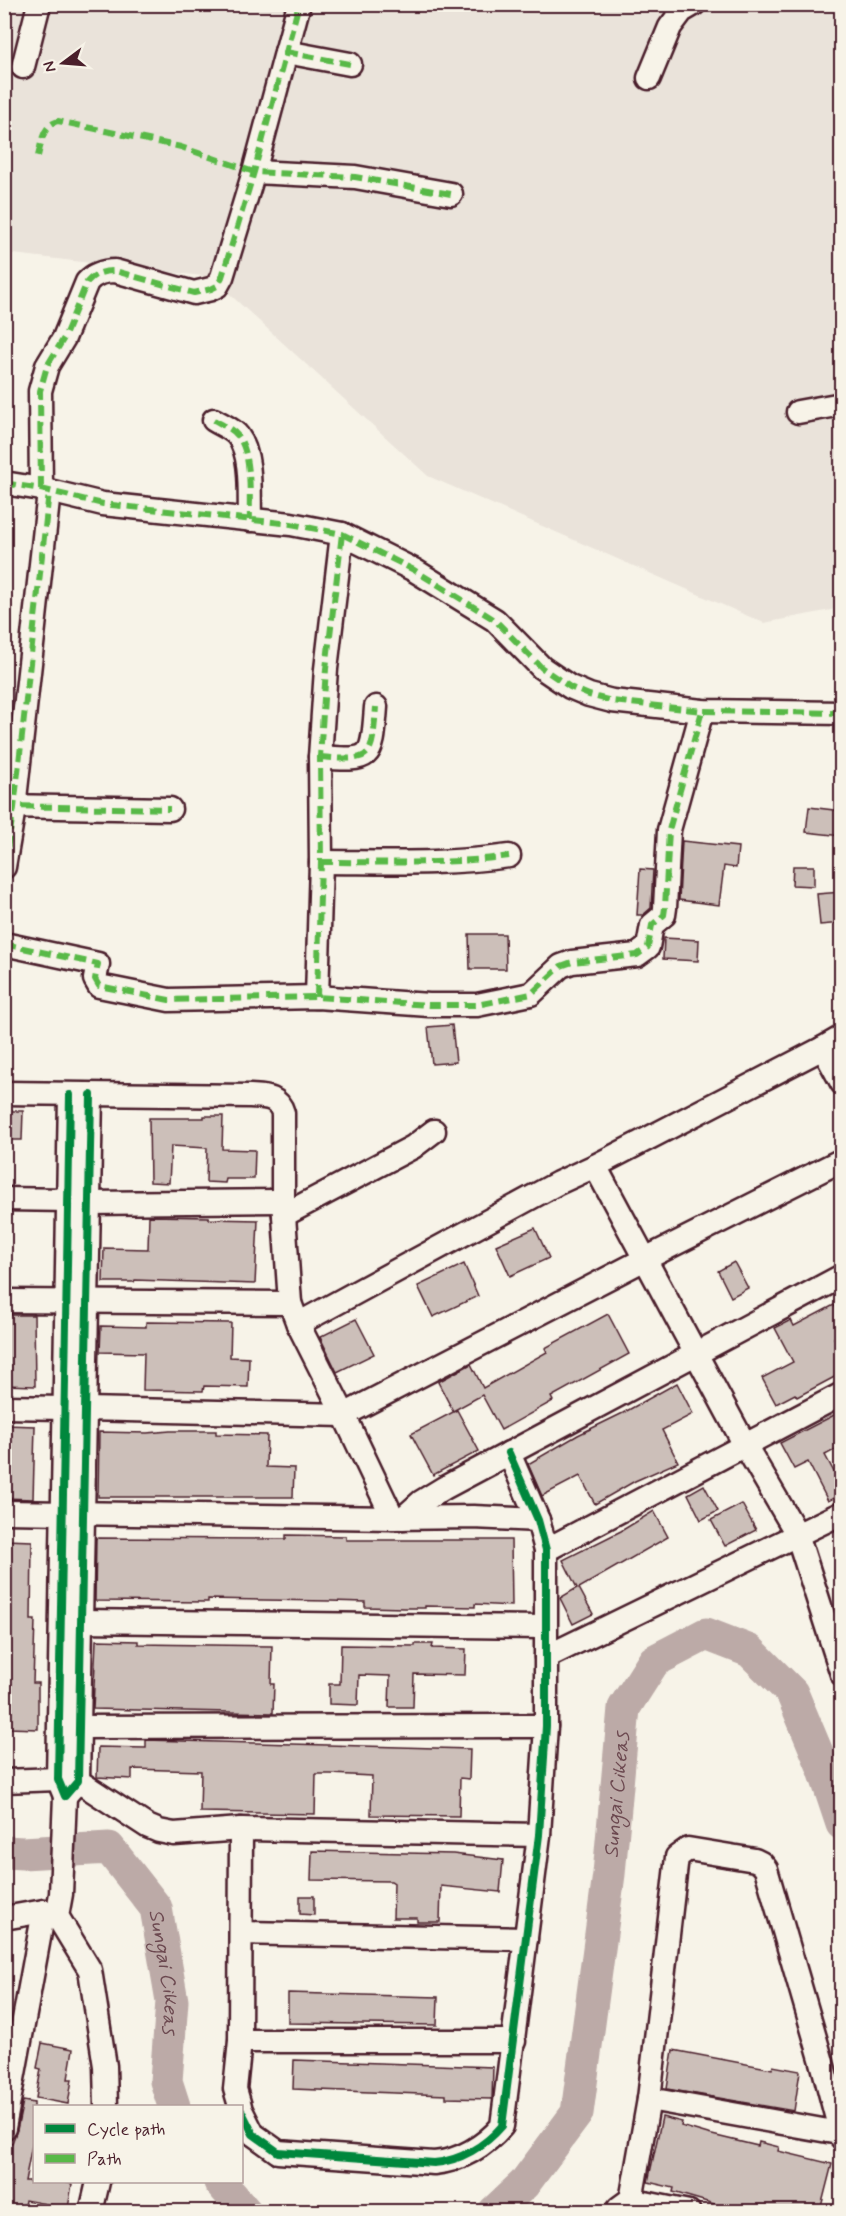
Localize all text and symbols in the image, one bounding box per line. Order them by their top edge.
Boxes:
north arrow [33,33,93,93]
text: N [38,59,62,75]
water label: Sungai Cikeas [597,1729,637,1859]
water label: Sungai Cikeas [141,1907,186,2037]
legend [33,2105,243,2183]
text: Cycle path [87,2118,165,2142]
text: Path [87,2148,122,2172]

